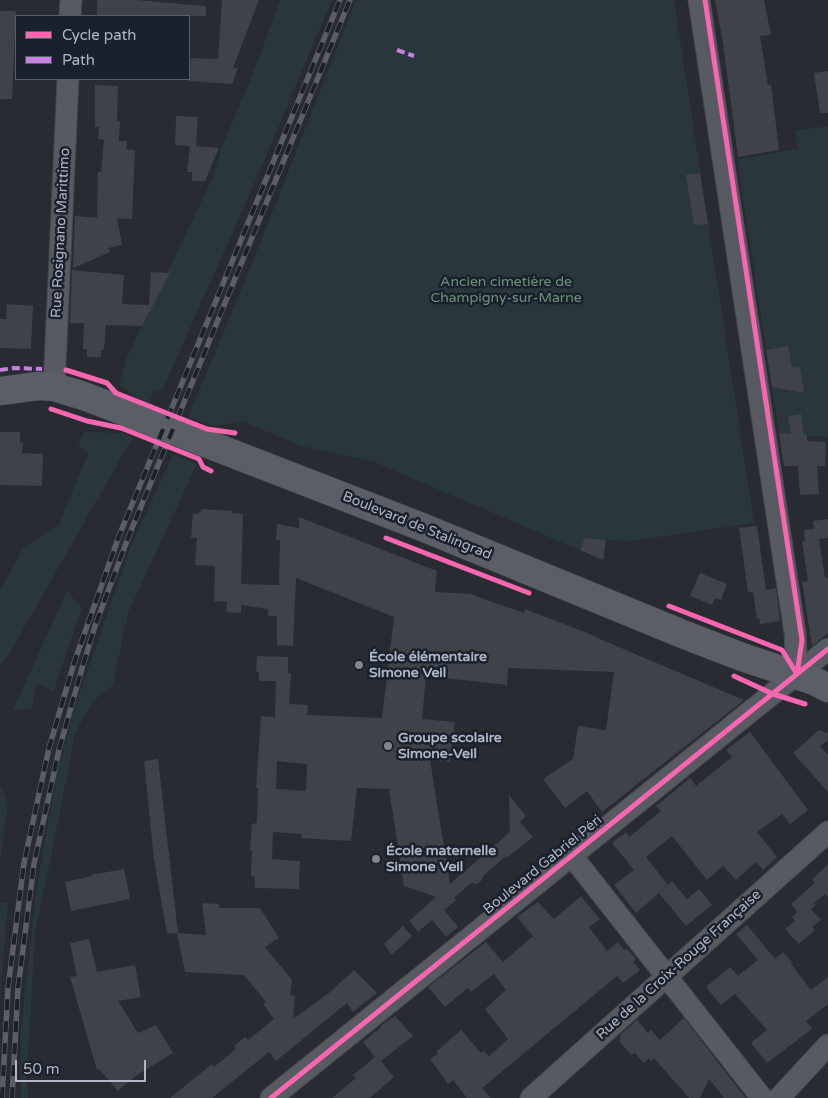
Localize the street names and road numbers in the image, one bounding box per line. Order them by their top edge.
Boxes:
street label: Rue Rosignano Marittimo [48,147,74,319]
street label: Boulevard de Stalingrad [340,488,494,564]
street label: Boulevard Gabriel Péri [480,812,606,918]
street label: Rue de la Croix-Rouge Française [593,887,765,1043]

